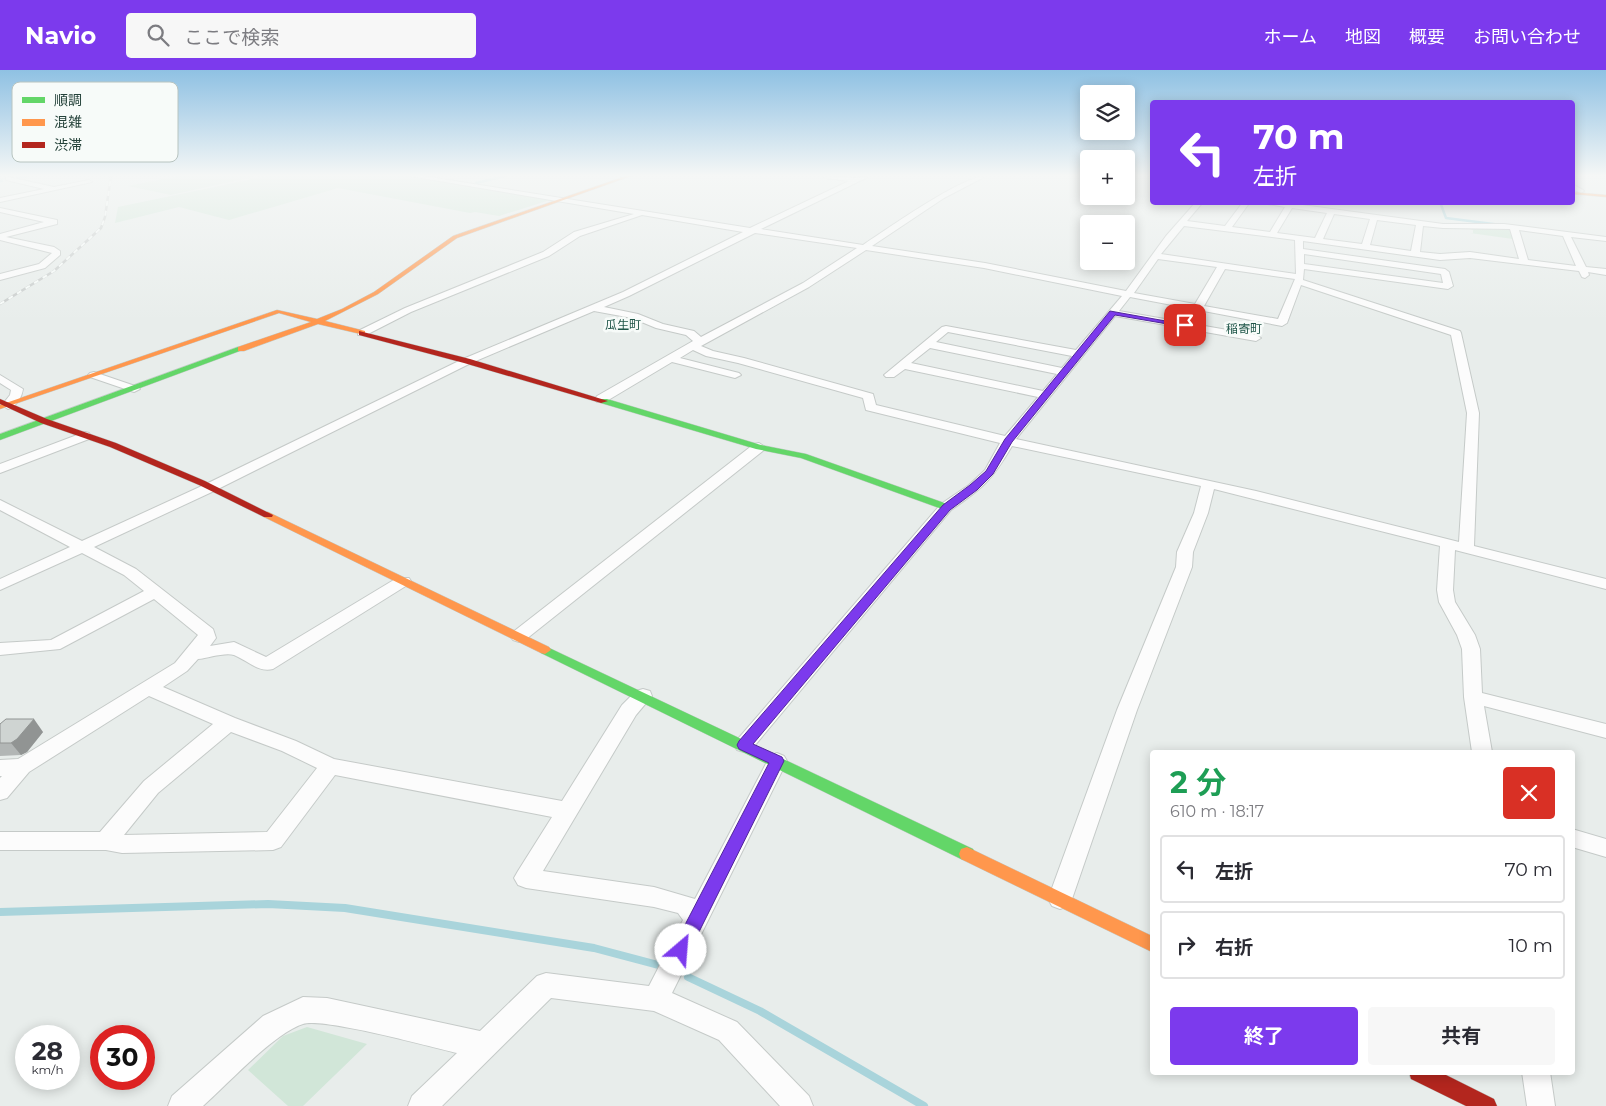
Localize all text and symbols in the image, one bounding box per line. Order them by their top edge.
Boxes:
search box [126,13,476,58]
text: Navio [25,21,96,50]
icon: search [144,21,172,49]
text: ここで検索 [184,26,279,49]
text: ホーム [1264,26,1317,48]
text: 地図 [1345,26,1381,48]
text: 概要 [1409,26,1445,48]
text: お問い合わせ [1473,26,1581,48]
legend [12,82,178,162]
map controls [1080,85,1135,270]
button: layers [1080,85,1135,140]
text: 順調 [54,91,82,109]
text: 混雑 [54,113,82,131]
text: 70 m [1253,115,1344,158]
icon: left [1170,120,1235,185]
text: 渋滞 [54,136,82,154]
button: + [1080,150,1135,205]
text: 左折 [1253,163,1297,190]
button: − [1080,215,1135,270]
pin [1164,304,1206,346]
icon: arrive [1171,311,1199,339]
district label: 瓜生町 [605,317,641,332]
district label: 稲寄町 [1226,321,1262,336]
text: 2 分 [1170,764,1226,801]
button: close [1503,767,1555,819]
text: 610 m · 18:17 [1170,802,1264,821]
icon: left [1172,855,1200,883]
text: 70 m [1504,858,1553,881]
text: 左折 [1215,860,1253,883]
position arrow [654,923,706,975]
icon: right [1172,931,1200,959]
text: 10 m [1508,934,1553,957]
text: 右折 [1215,936,1253,959]
button: 終了 [1170,1007,1358,1065]
button: 共有 [1368,1007,1555,1065]
speed limit sign: 30 [90,1025,155,1090]
text: 28 [32,1036,63,1066]
text: km/h [31,1062,64,1077]

